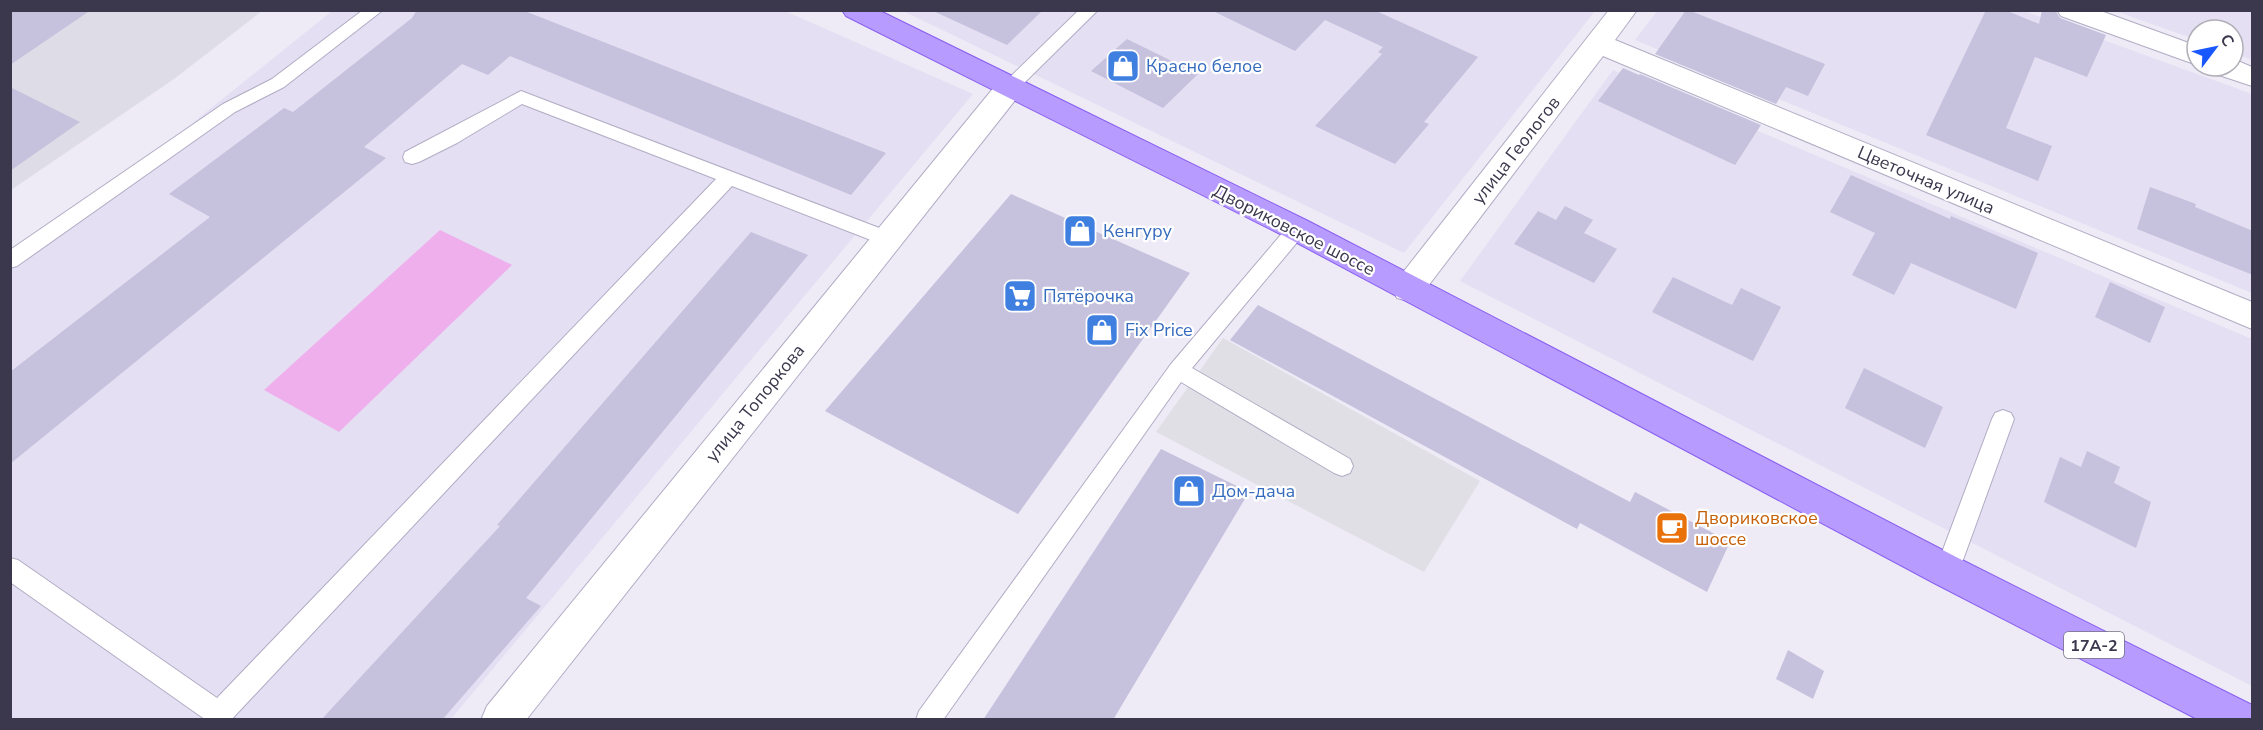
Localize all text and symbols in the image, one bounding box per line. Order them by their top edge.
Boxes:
north arrow [2185,18,2245,78]
text: С [2215,30,2239,51]
shop icon: Красно белое [1105,48,1141,84]
place label: Красно белое [1146,54,1262,78]
street label: улица Геологов [1466,91,1566,209]
street label: Цветочная улица [1854,140,1998,220]
street label: Двориковское шоссе [1209,179,1379,281]
shop icon: Кенгуру [1062,213,1098,249]
place label: Кенгуру [1103,219,1173,243]
supermarket icon: Пятёрочка [1002,278,1038,314]
place label: Пятёрочка [1043,284,1134,308]
shop icon: Fix Price [1084,312,1120,348]
place label: Fix Price [1125,318,1193,342]
street label: улица Топоркова [700,339,810,467]
shop icon: Дом-дача [1171,473,1207,509]
place label: Дом-дача [1212,479,1295,503]
place label: Двориковское шоссе [1695,506,1818,551]
cafe icon: Двориковское шоссе [1654,510,1690,546]
road number: 17А-2 [2064,632,2124,658]

